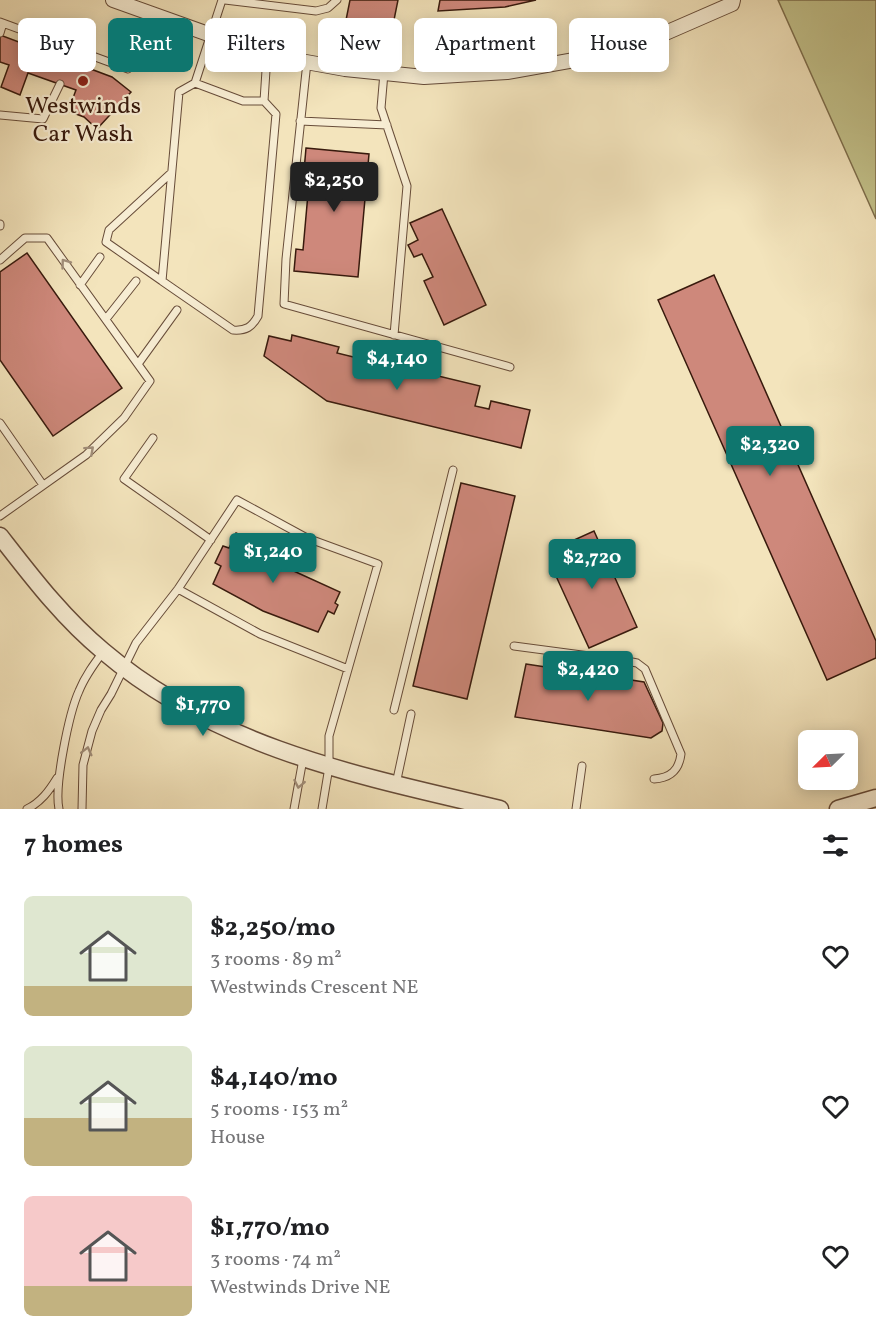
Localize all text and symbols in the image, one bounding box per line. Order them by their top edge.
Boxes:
chip: Buy [18,18,96,72]
chip: Rent [108,18,193,72]
chip: Filters [205,18,306,72]
chip: New [318,18,402,72]
chip: Apartment [414,18,557,72]
chip: House [569,18,669,72]
marker: Westwinds Car Wash [76,74,90,88]
place label: Westwinds Car Wash [25,90,141,152]
pin: $2,250 [285,162,383,213]
text: $2,250 [304,167,364,195]
one-way arrow [61,259,72,270]
pin: $4,140 [348,340,446,391]
text: $4,140 [366,345,428,373]
pin: $2,320 [721,426,819,477]
text: $2,320 [740,431,800,459]
one-way arrow [83,446,94,457]
pin: $1,240 [224,533,322,584]
text: $1,240 [243,538,303,566]
pin: $2,720 [543,539,641,590]
text: $2,720 [563,544,621,572]
pin: $2,420 [539,651,637,702]
text: $2,420 [557,656,619,684]
pin: $1,770 [154,686,252,737]
text: $1,770 [175,691,231,719]
north arrow [798,730,858,790]
map controls [798,730,858,790]
one-way arrow [79,746,92,756]
one-way arrow [293,779,306,789]
text: 7 homes [24,827,123,863]
icon: filters [819,829,852,862]
text: $2,250/mo [210,910,335,946]
icon: home [72,920,144,992]
icon: heart [819,940,852,973]
text: 3 rooms · 89 m² [210,946,342,974]
text: Westwinds Crescent NE [210,974,419,1002]
text: $4,140/mo [210,1060,338,1096]
icon: home [72,1070,144,1142]
icon: heart [819,1090,852,1123]
text: 5 rooms · 153 m² [210,1096,348,1124]
text: House [210,1124,265,1152]
text: $1,770/mo [210,1210,330,1246]
icon: home [72,1220,144,1292]
icon: heart [819,1240,852,1273]
text: 3 rooms · 74 m² [210,1246,341,1274]
text: Westwinds Drive NE [210,1274,391,1302]

